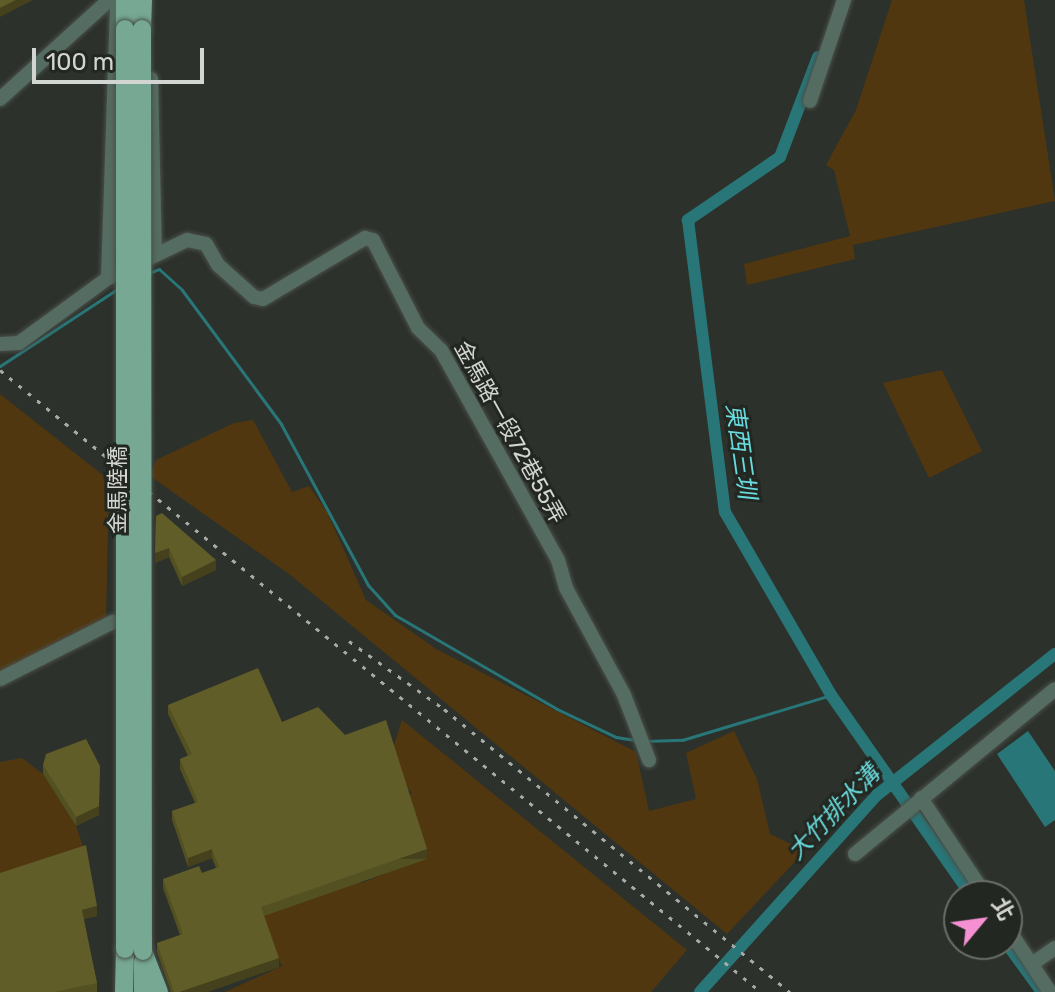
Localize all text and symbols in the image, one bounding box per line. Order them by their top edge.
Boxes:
scale bar [36,32,208,82]
text: 100 m [46,48,114,76]
street label: 金馬路一段72巷55弄 [449,336,571,528]
water label: 東西三圳 [719,401,761,501]
street label: 金馬陸橋 [105,446,131,534]
water label: 大竹排水溝 [782,760,886,866]
north arrow [943,880,1023,960]
text: 北 [986,893,1020,925]

